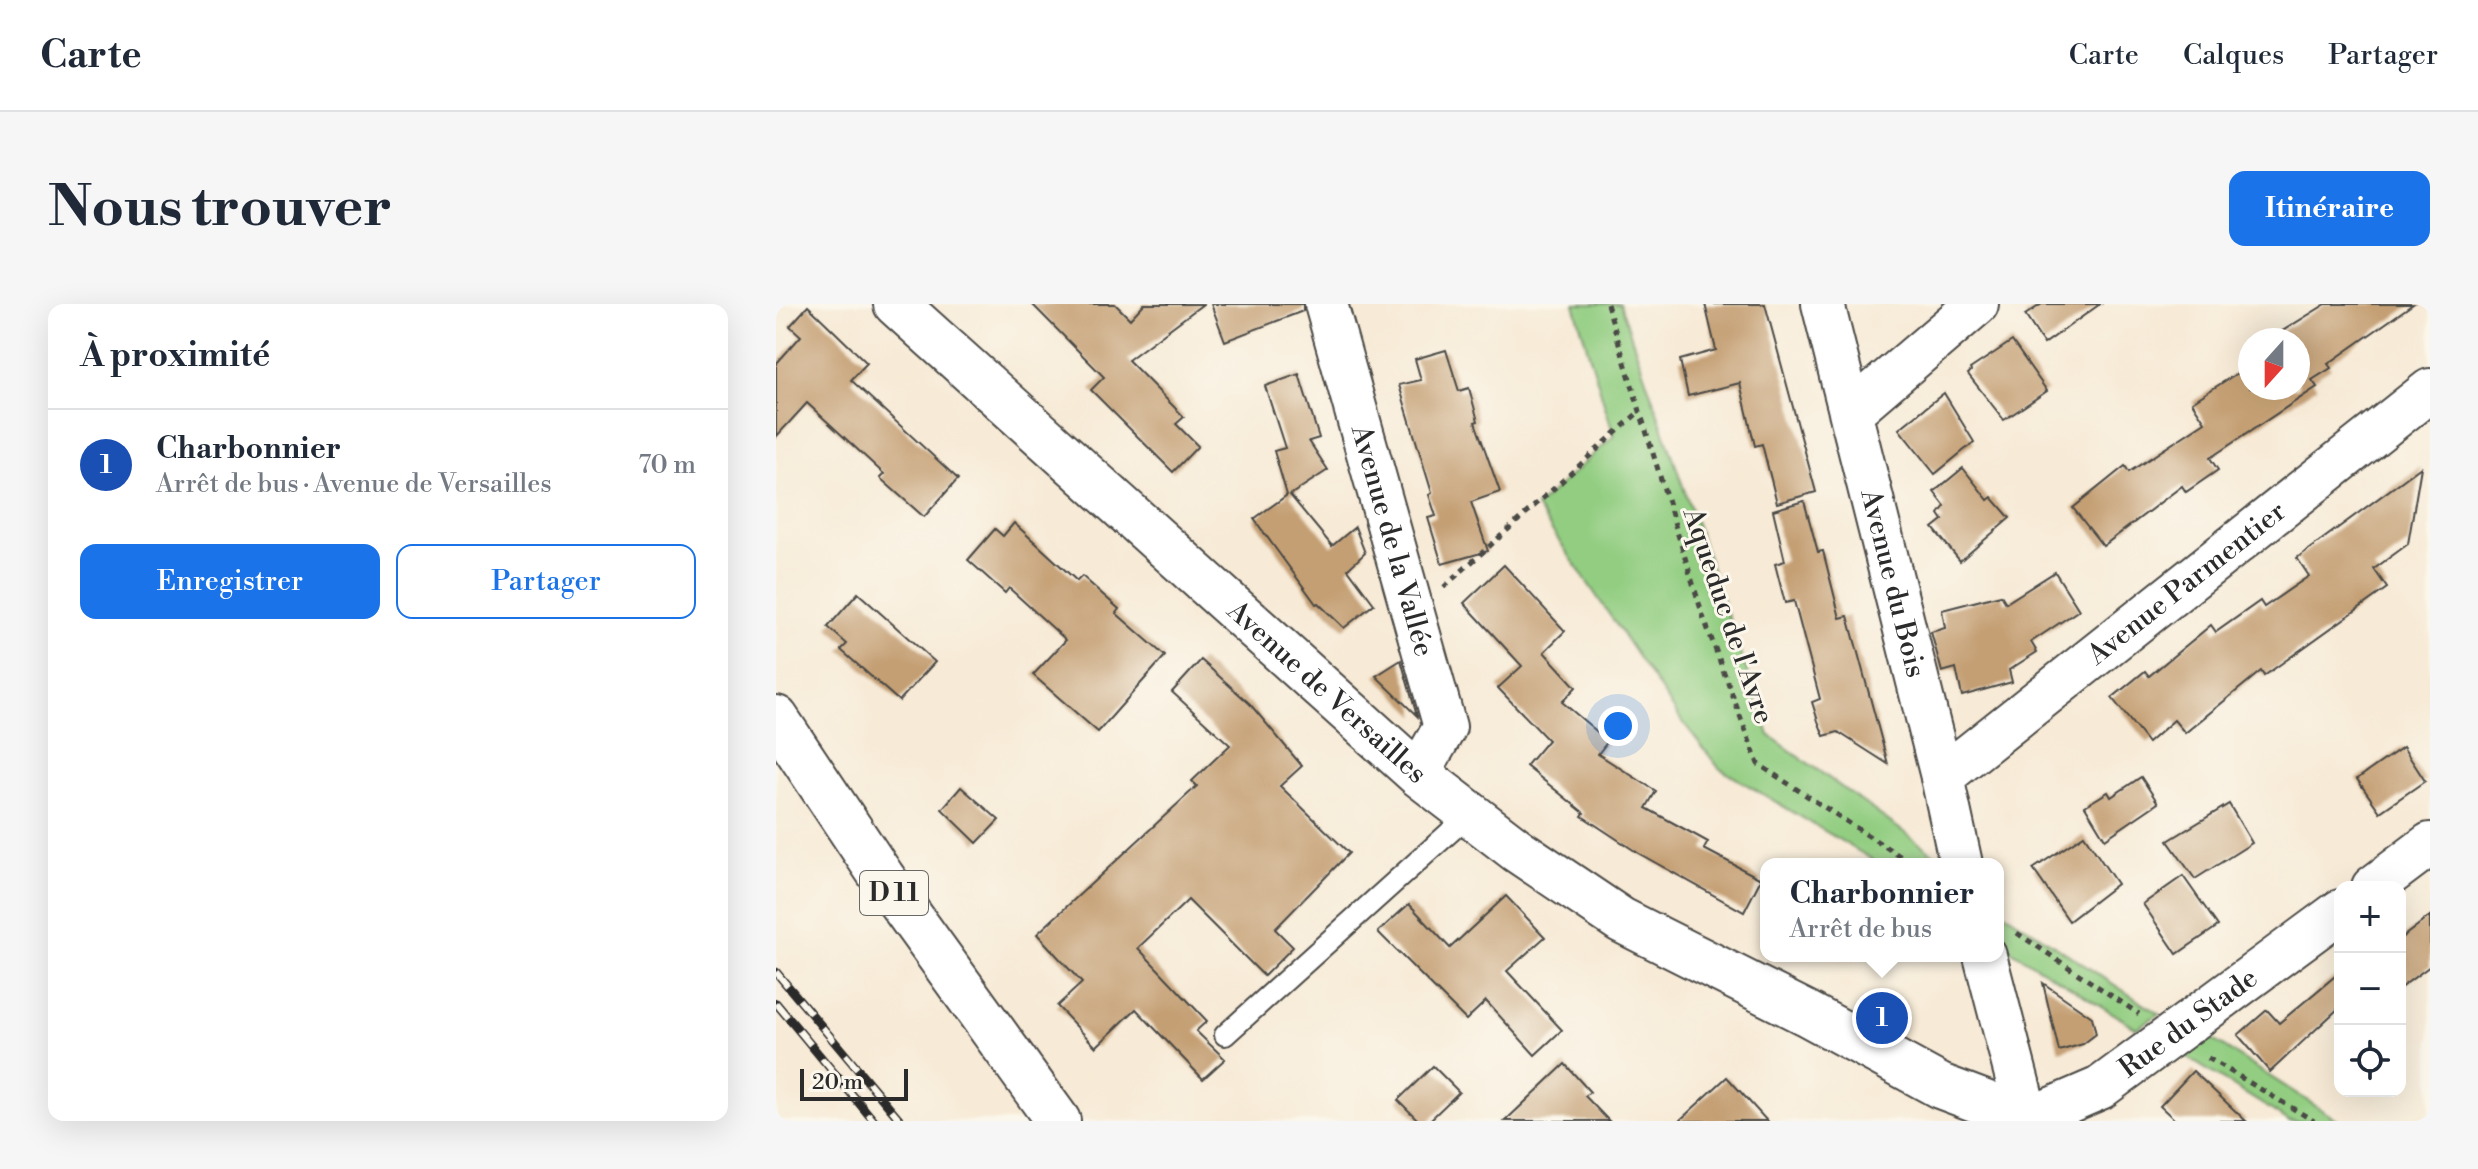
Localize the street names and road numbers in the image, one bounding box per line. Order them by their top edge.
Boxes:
street label: Avenue de la Vallée [1343,420,1442,661]
street label: Avenue du Bois [1853,485,1934,681]
street label: Avenue Parmentier [2079,494,2293,673]
street label: Aqueduc de l'Avre [1674,502,1781,729]
street label: Avenue de Versailles [1219,593,1434,791]
road number: D 11 [860,871,928,915]
street label: Rue du Stade [2112,960,2264,1086]

